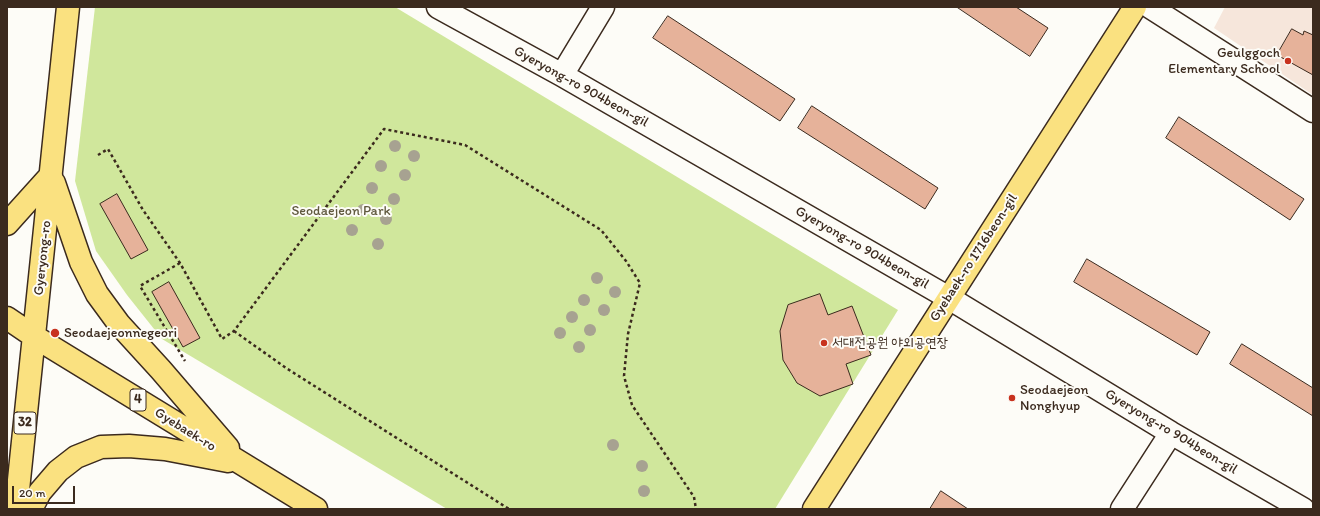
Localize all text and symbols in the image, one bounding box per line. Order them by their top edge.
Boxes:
street label: Gyeryong-ro 904beon-gil [511,43,651,131]
place label: Geulggoch Elementary School [1168,45,1280,78]
marker: Geulggoch Elementary School [1283,56,1293,66]
street label: Gyebaek-ro 1716beon-gil [926,191,1022,325]
park label: Seodaejeon Park [291,203,391,219]
street label: Gyeryong-ro 904beon-gil [792,203,932,293]
street label: Gyeryong-ro [31,220,55,296]
place label: Seodaejeonnegeori [64,325,177,341]
marker: Seodaejeonnegeori [49,327,61,339]
place label: 서대전공원 야외공연장 [832,335,948,351]
marker: 서대전공원 야외공연장 [819,338,829,348]
place label: Seodaejeon Nonghyup [1020,382,1088,414]
street label: Gyeryong-ro 904beon-gil [1102,386,1240,478]
road number: 4 [130,389,146,411]
marker: Seodaejeon Nonghyup [1007,393,1017,403]
street label: Gyebaek-ro [151,404,219,456]
road number: 32 [14,412,36,434]
scale bar [14,478,77,504]
text: 20 m [19,486,46,500]

